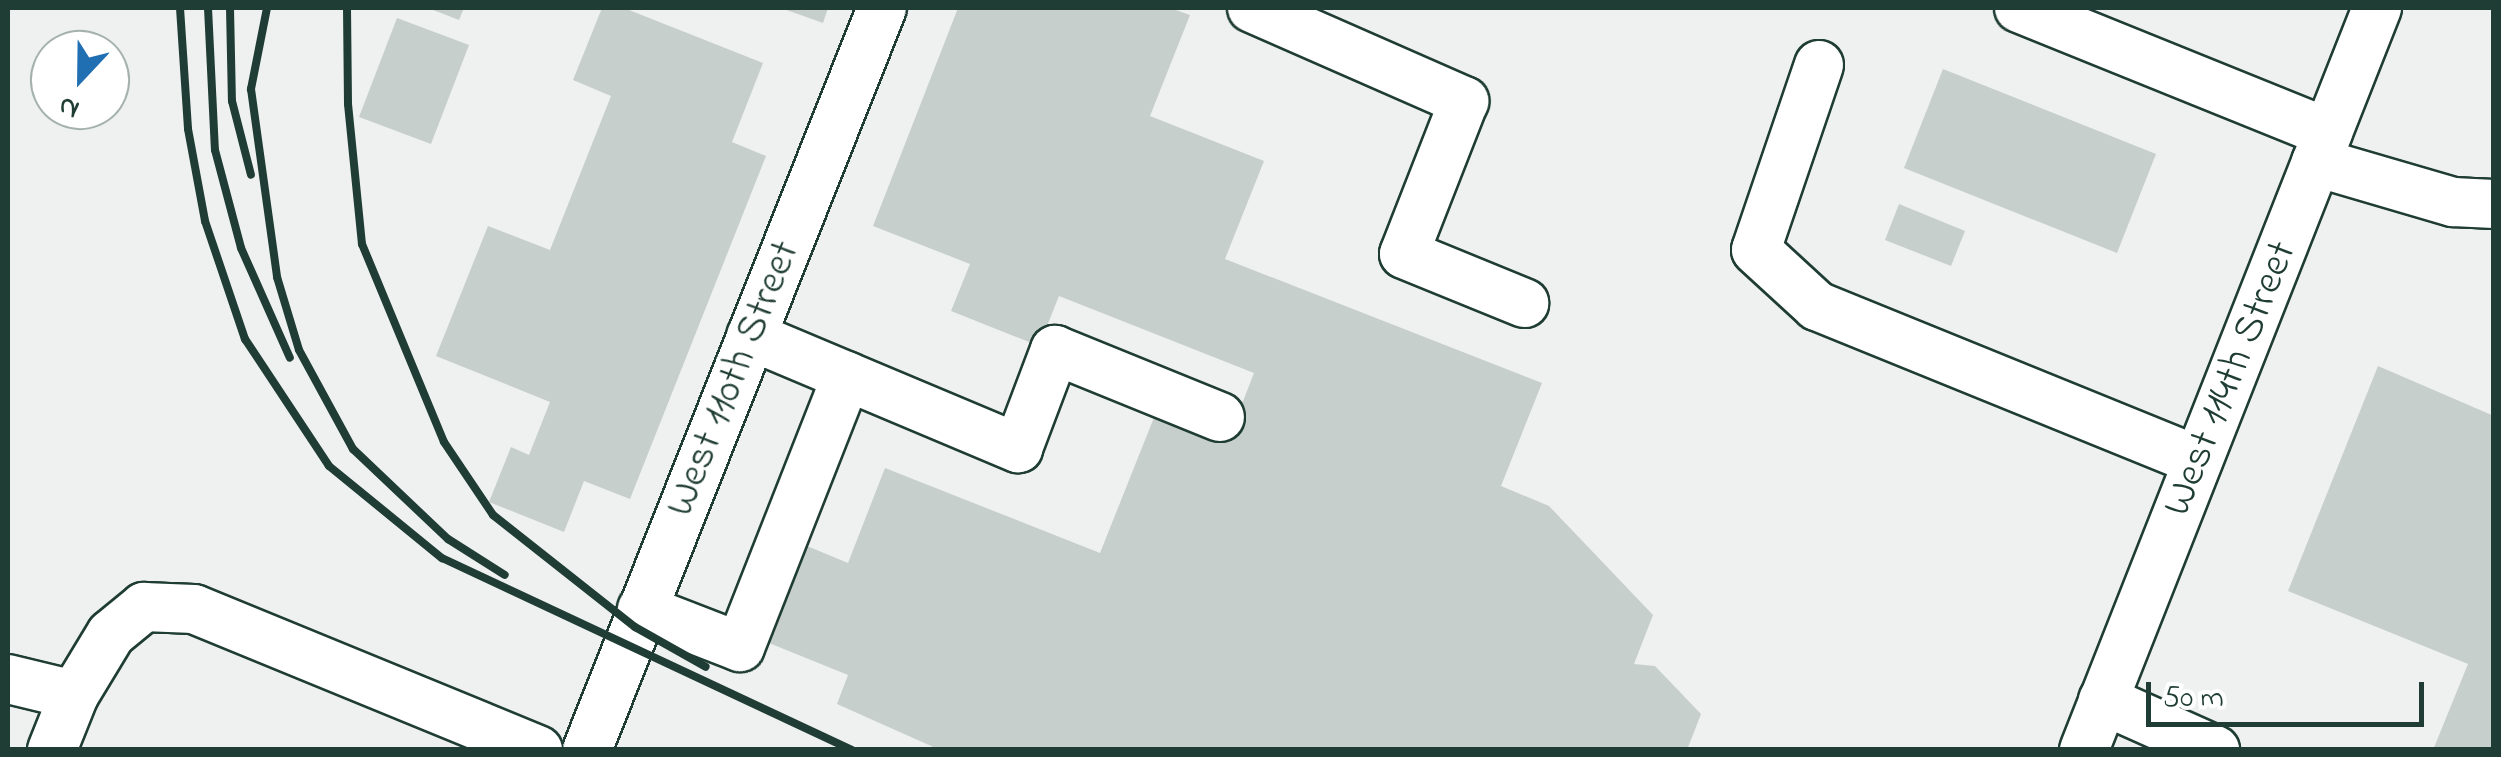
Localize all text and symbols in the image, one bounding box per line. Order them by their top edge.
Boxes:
north arrow [30,30,130,130]
text: N [53,84,86,129]
street label: West 110th Street [656,234,812,524]
street label: West 114th Street [2153,234,2309,524]
scale bar [2151,662,2428,724]
text: 50 m [2163,677,2224,721]

